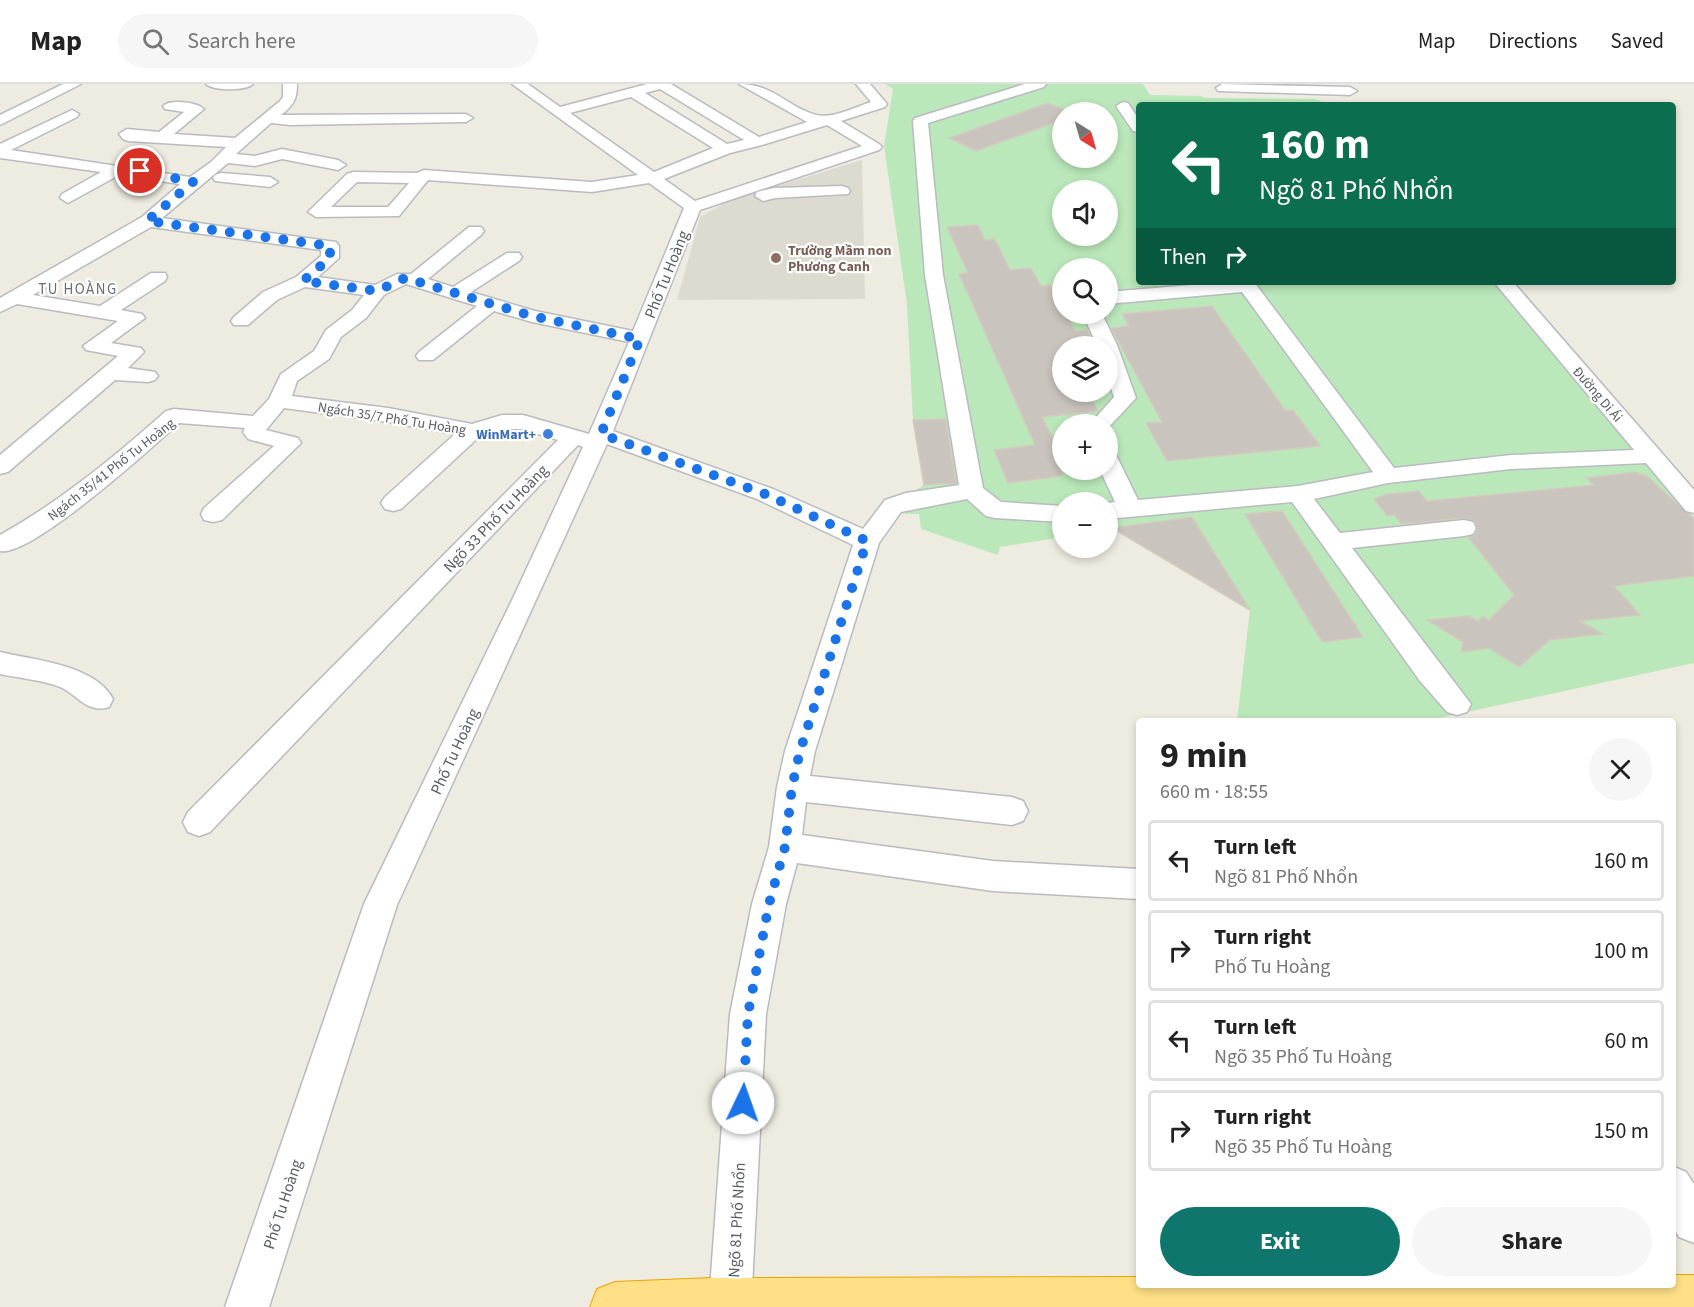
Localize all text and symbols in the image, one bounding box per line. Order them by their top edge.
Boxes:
search box [118,14,538,68]
text: Map [30,21,82,61]
icon: search [139,25,172,58]
text: Search here [187,25,296,57]
text: Map [1418,26,1456,56]
text: Directions [1489,26,1577,56]
text: Saved [1610,26,1664,56]
north arrow [1052,102,1118,168]
map controls [1052,102,1118,558]
text: 160 m [1259,115,1370,175]
icon: left [1160,126,1238,204]
pin [114,145,165,196]
icon: arrive [123,154,156,187]
text: Ngõ 81 Phố Nhổn [1259,171,1454,210]
button: sound [1052,180,1118,246]
street label: Phố Tu Hoàng [639,227,695,322]
icon: right [1219,240,1252,273]
place label: Trường Mầm non Phương Canh [788,241,891,277]
text: Then [1160,241,1207,273]
marker: Trường Mầm non Phương Canh [769,251,783,265]
button: search [1052,258,1118,324]
district label: TU HOÀNG [38,279,118,300]
button: layers [1052,336,1118,402]
street label: Đường Di Ái [1568,363,1627,427]
street label: Ngách 35/7 Phố Tu Hoàng [316,397,467,441]
street label: Ngách 35/41 Phố Tu Hoàng [44,414,180,526]
button: + [1052,414,1118,480]
place label: WinMart+ [476,425,536,445]
marker: WinMart+ [541,427,555,441]
street label: Ngõ 33 Phố Tu Hoàng [438,460,553,578]
button: − [1052,492,1118,558]
street label: Phố Tu Hoàng [425,705,485,798]
text: 9 min [1160,730,1248,781]
button: close [1589,738,1652,801]
text: 660 m · 18:55 [1160,778,1268,806]
text: Turn left [1214,831,1296,863]
icon: left [1163,844,1196,877]
text: 160 m [1594,845,1649,877]
text: Ngõ 81 Phố Nhổn [1214,863,1358,891]
text: Turn right [1214,921,1311,953]
icon: right [1163,934,1196,967]
text: 100 m [1594,935,1649,967]
text: Phố Tu Hoàng [1214,953,1330,981]
text: Turn left [1214,1011,1296,1043]
icon: left [1163,1024,1196,1057]
text: 60 m [1604,1025,1649,1057]
text: Ngõ 35 Phố Tu Hoàng [1214,1043,1392,1071]
position arrow [711,1071,775,1135]
text: Turn right [1214,1101,1311,1133]
icon: right [1163,1114,1196,1147]
text: 150 m [1594,1115,1649,1147]
text: Ngõ 35 Phố Tu Hoàng [1214,1133,1392,1161]
street label: Phố Tu Hoàng [258,1157,308,1252]
street label: Ngõ 81 Phố Nhổn [723,1162,751,1278]
button: Exit [1160,1207,1400,1276]
button: Share [1412,1207,1652,1276]

